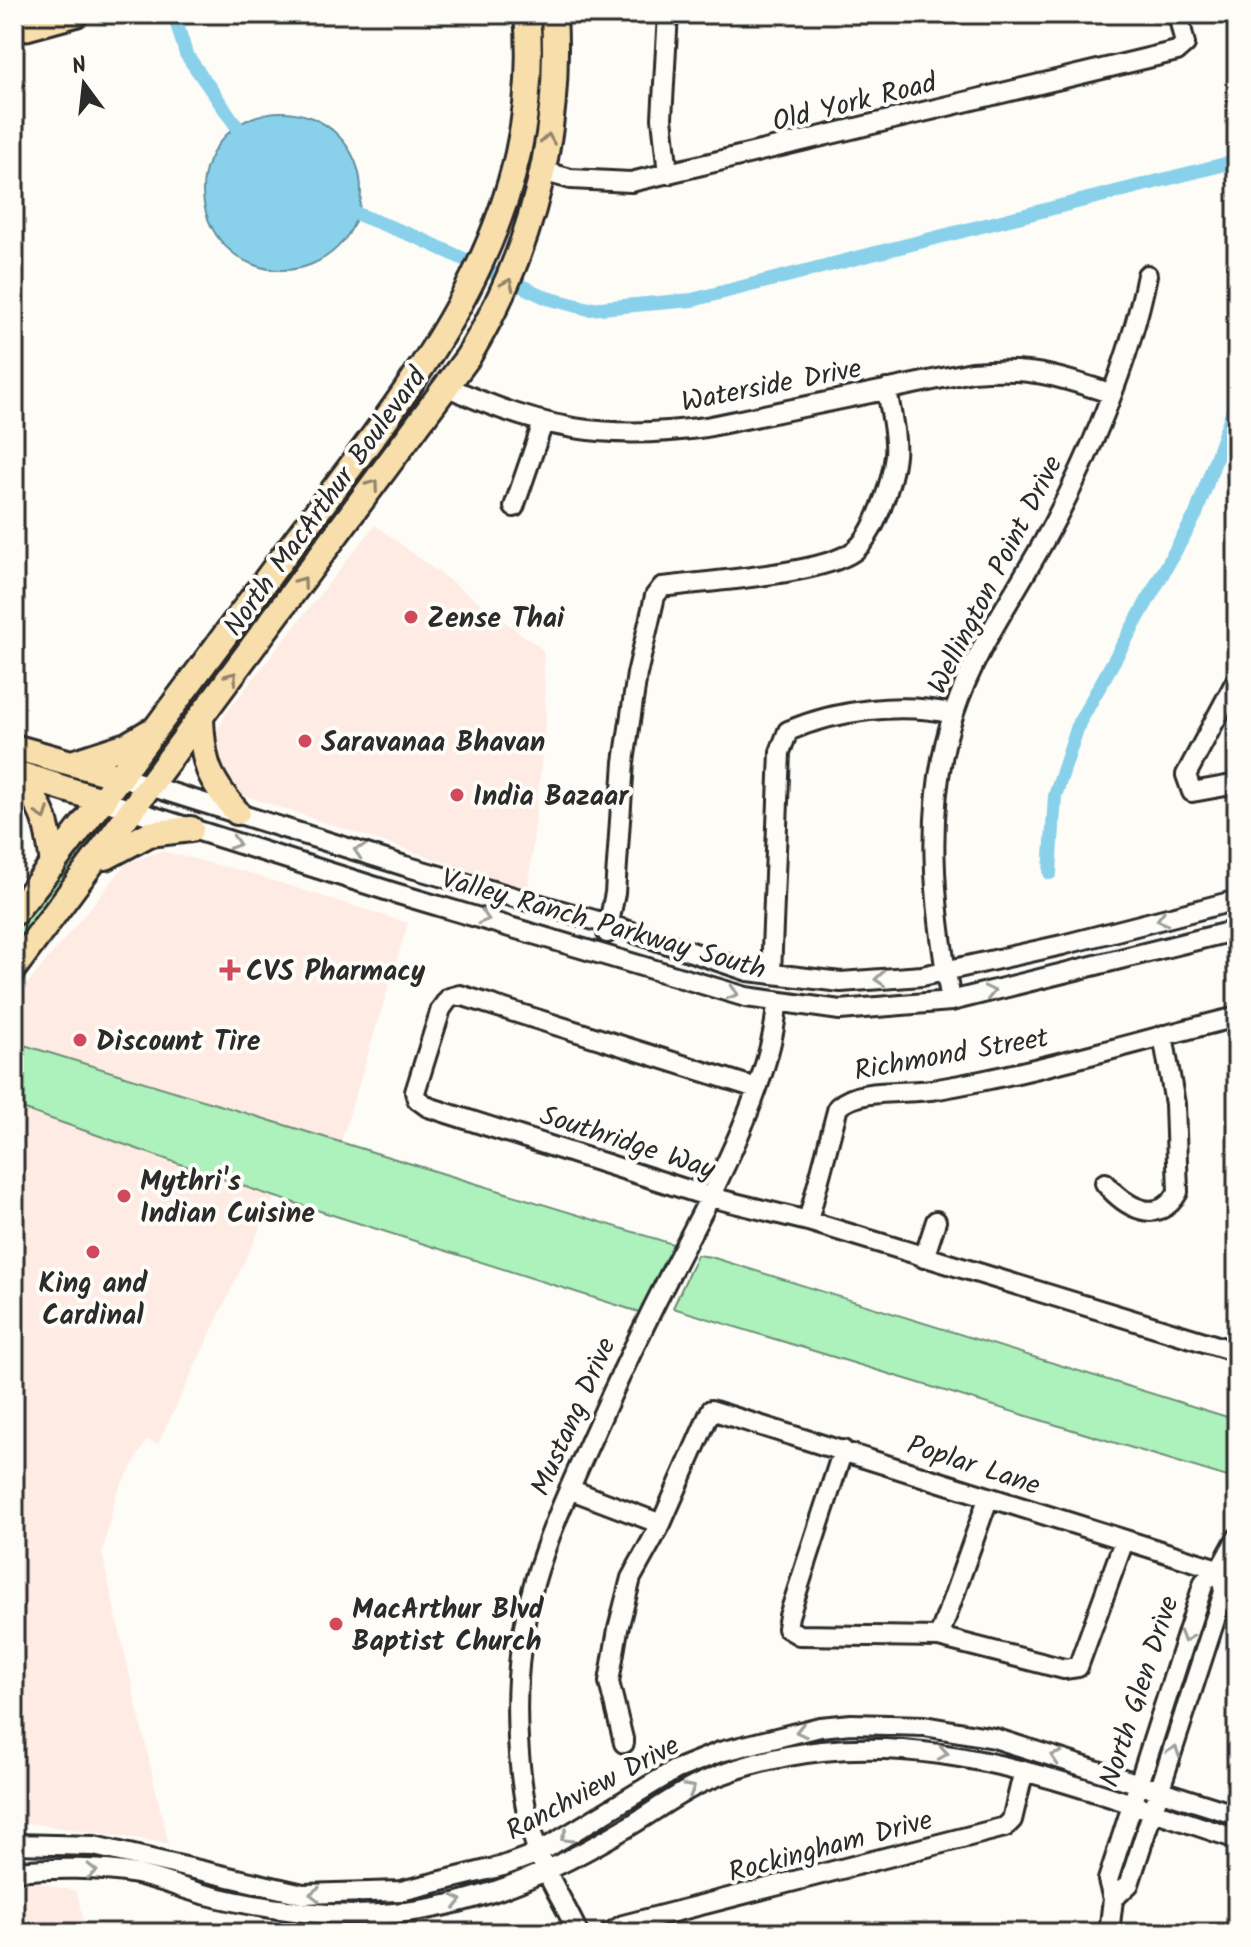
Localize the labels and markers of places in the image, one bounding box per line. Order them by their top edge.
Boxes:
place label: Zense Thai [427,597,565,642]
marker: Zense Thai [402,608,420,626]
place label: Saravanaa Bhavan [321,721,545,766]
marker: Saravanaa Bhavan [296,732,314,750]
place label: India Bazaar [473,775,630,820]
marker: India Bazaar [448,786,466,804]
place label: CVS Pharmacy [246,950,426,995]
marker: CVS Pharmacy [221,961,239,979]
place label: Discount Tire [96,1020,261,1065]
marker: Discount Tire [71,1031,89,1049]
place label: Mythri's Indian Cuisine [140,1160,315,1237]
marker: Mythri's Indian Cuisine [115,1187,133,1205]
marker: King and Cardinal [84,1243,102,1261]
place label: King and Cardinal [39,1262,148,1339]
place label: MacArthur Blvd Baptist Church [352,1588,545,1665]
marker: MacArthur Blvd Baptist Church [327,1615,345,1633]

